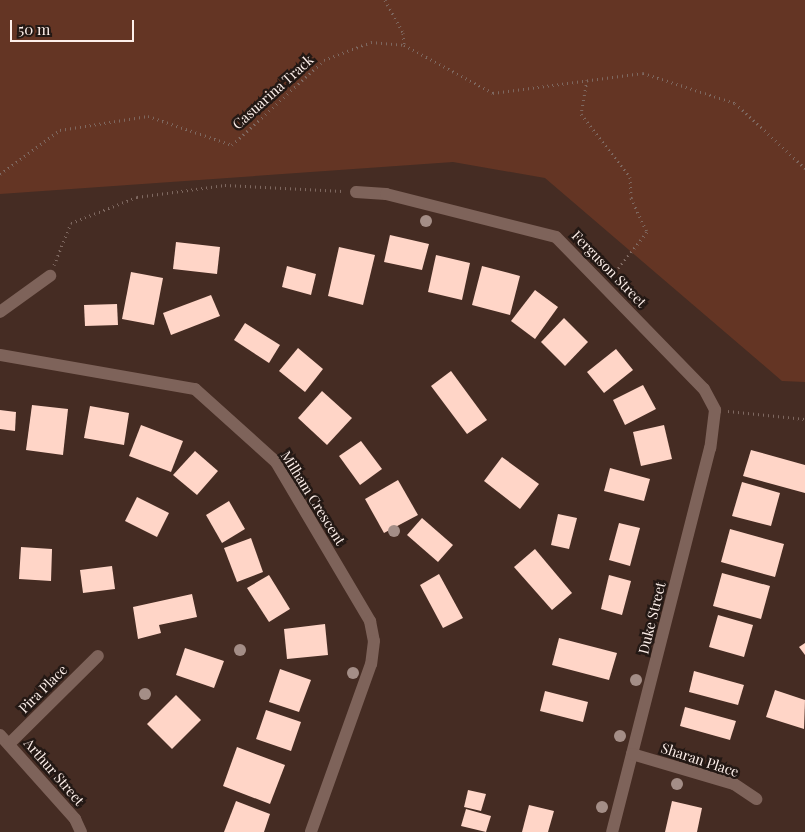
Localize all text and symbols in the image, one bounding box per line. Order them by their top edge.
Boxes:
scale bar [12,10,136,42]
text: 50 m [18,19,50,39]
street label: Casuarina Track [229,51,317,133]
street label: Ferguson Street [568,227,650,311]
street label: Milham Crescent [277,448,349,548]
street label: Duke Street [635,580,669,656]
street label: Pira Place [15,661,71,717]
street label: Arthur Street [20,735,88,809]
street label: Sharan Place [659,740,741,780]

